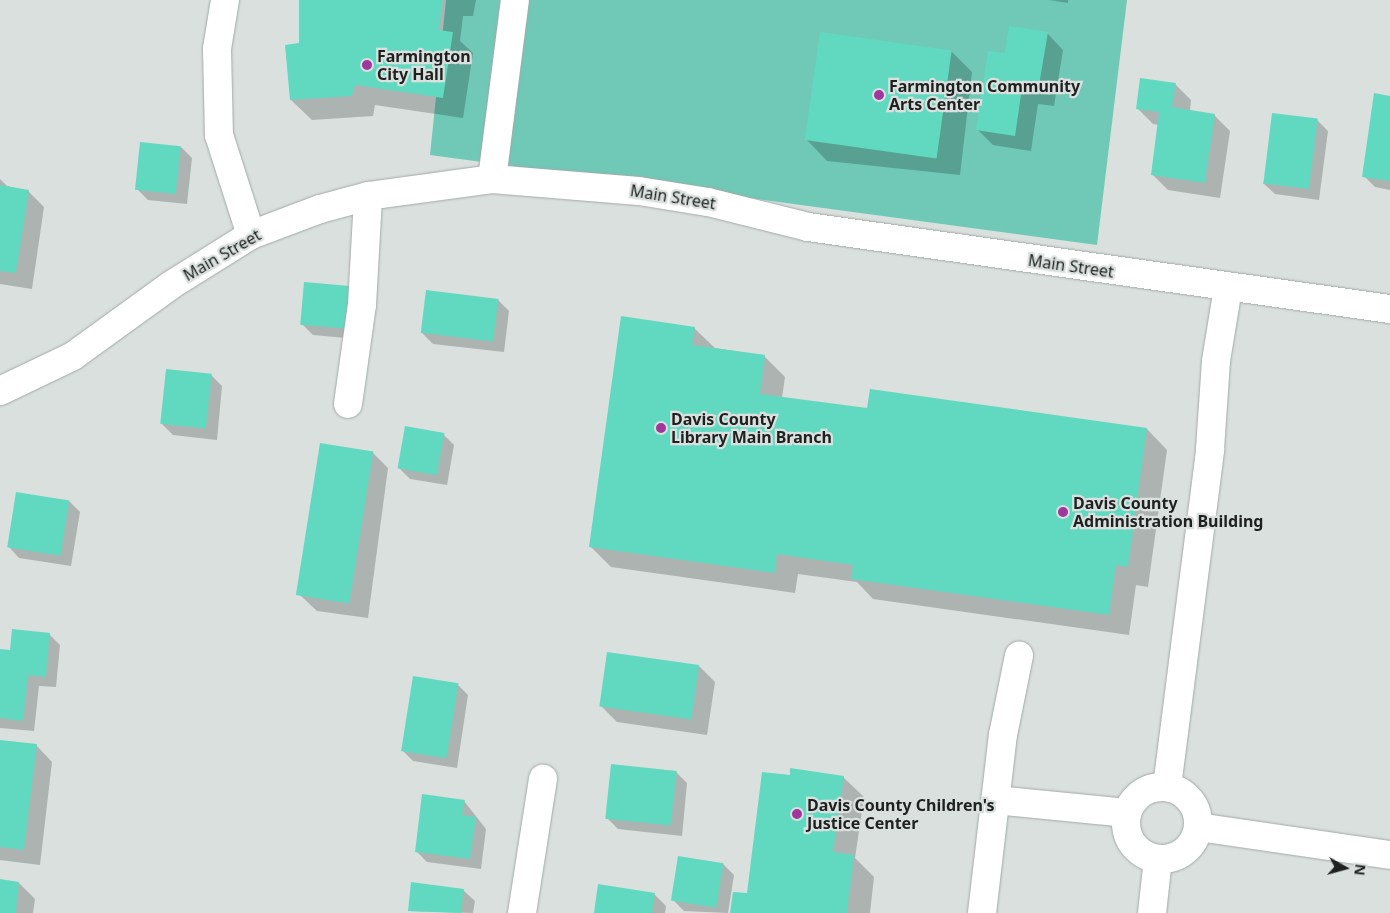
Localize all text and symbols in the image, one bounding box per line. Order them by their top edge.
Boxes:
place label: Farmington City Hall [377,46,471,84]
marker: Farmington City Hall [361,59,373,71]
place label: Farmington Community Arts Center [889,76,1080,114]
marker: Farmington Community Arts Center [873,89,885,101]
street label: Main Street [629,181,717,213]
street label: Main Street [180,225,264,285]
street label: Main Street [1027,250,1115,282]
place label: Davis County Library Main Branch [671,409,832,447]
marker: Davis County Library Main Branch [655,422,667,434]
place label: Davis County Administration Building [1073,493,1263,531]
marker: Davis County Administration Building [1057,506,1069,518]
place label: Davis County Children's Justice Center [807,795,994,833]
marker: Davis County Children's Justice Center [791,808,803,820]
north arrow [1320,843,1370,893]
text: N [1350,863,1371,877]

